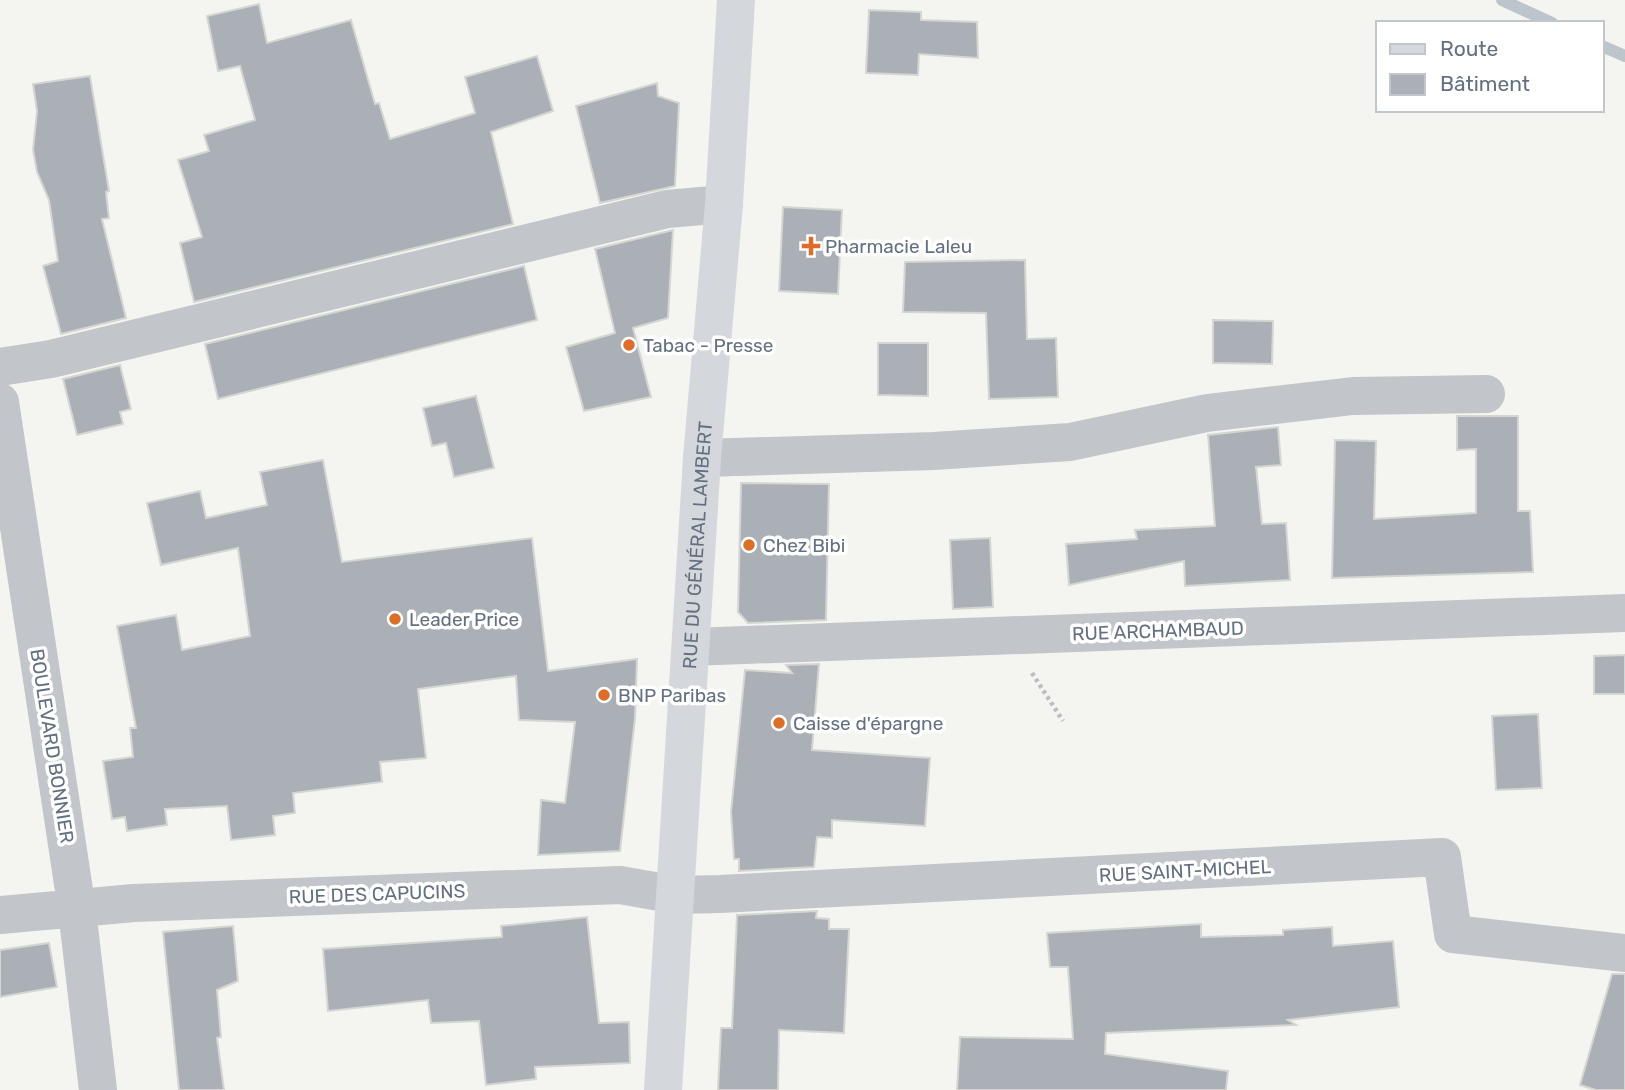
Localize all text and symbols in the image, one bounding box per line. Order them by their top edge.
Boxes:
legend [1376,21,1604,112]
text: Route [1440,36,1498,61]
text: Bâtiment [1440,71,1530,96]
place label: Pharmacie Laleu [825,235,972,258]
marker: Pharmacie Laleu [803,238,819,254]
place label: Tabac - Presse [643,334,773,357]
marker: Tabac - Presse [621,337,637,353]
street label: RUE DU GÉNÉRAL LAMBERT [678,420,717,670]
place label: Chez Bibi [763,534,845,557]
marker: Chez Bibi [741,537,757,553]
place label: Leader Price [409,608,519,631]
marker: Leader Price [387,611,403,627]
street label: RUE ARCHAMBAUD [1072,617,1244,645]
street label: BOULEVARD BONNIER [25,647,79,845]
place label: BNP Paribas [618,684,726,707]
marker: BNP Paribas [596,687,612,703]
place label: Caisse d'épargne [793,712,943,735]
marker: Caisse d'épargne [771,715,787,731]
street label: RUE SAINT-MICHEL [1098,855,1272,887]
street label: RUE DES CAPUCINS [288,879,466,909]

